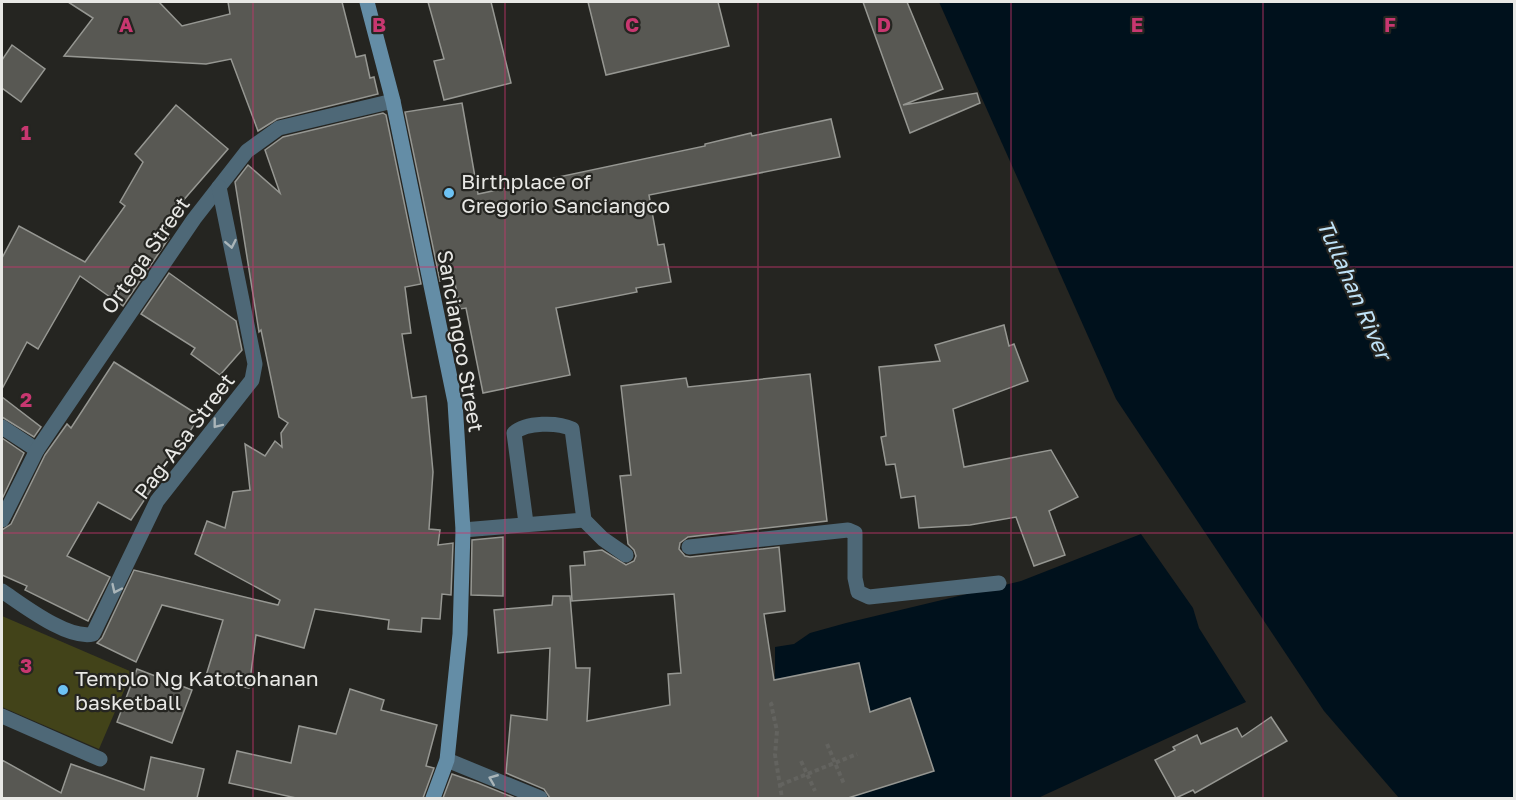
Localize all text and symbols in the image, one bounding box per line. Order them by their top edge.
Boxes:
text: A [119,12,133,36]
text: B [372,12,386,36]
text: C [625,12,639,36]
text: D [877,12,891,36]
text: E [1131,12,1143,36]
text: F [1384,12,1396,36]
text: 1 [21,120,31,144]
place label: Birthplace of Gregorio Sanciangco [461,168,670,218]
marker: Birthplace of Gregorio Sanciangco [442,186,456,200]
street label: Ortega Street [95,191,195,319]
water label: Tullahan River [1312,215,1399,366]
one-way arrow [224,239,237,249]
street label: Sanciangco Street [432,248,490,434]
street label: Pag-Asa Street [128,368,240,504]
text: 2 [20,387,32,411]
one-way arrow [214,417,225,428]
one-way arrow [111,583,123,594]
text: 3 [20,653,32,677]
place label: Templo Ng Katotohanan basketball [75,665,319,715]
marker: Templo Ng Katotohanan basketball [56,683,70,697]
one-way arrow [489,774,500,786]

